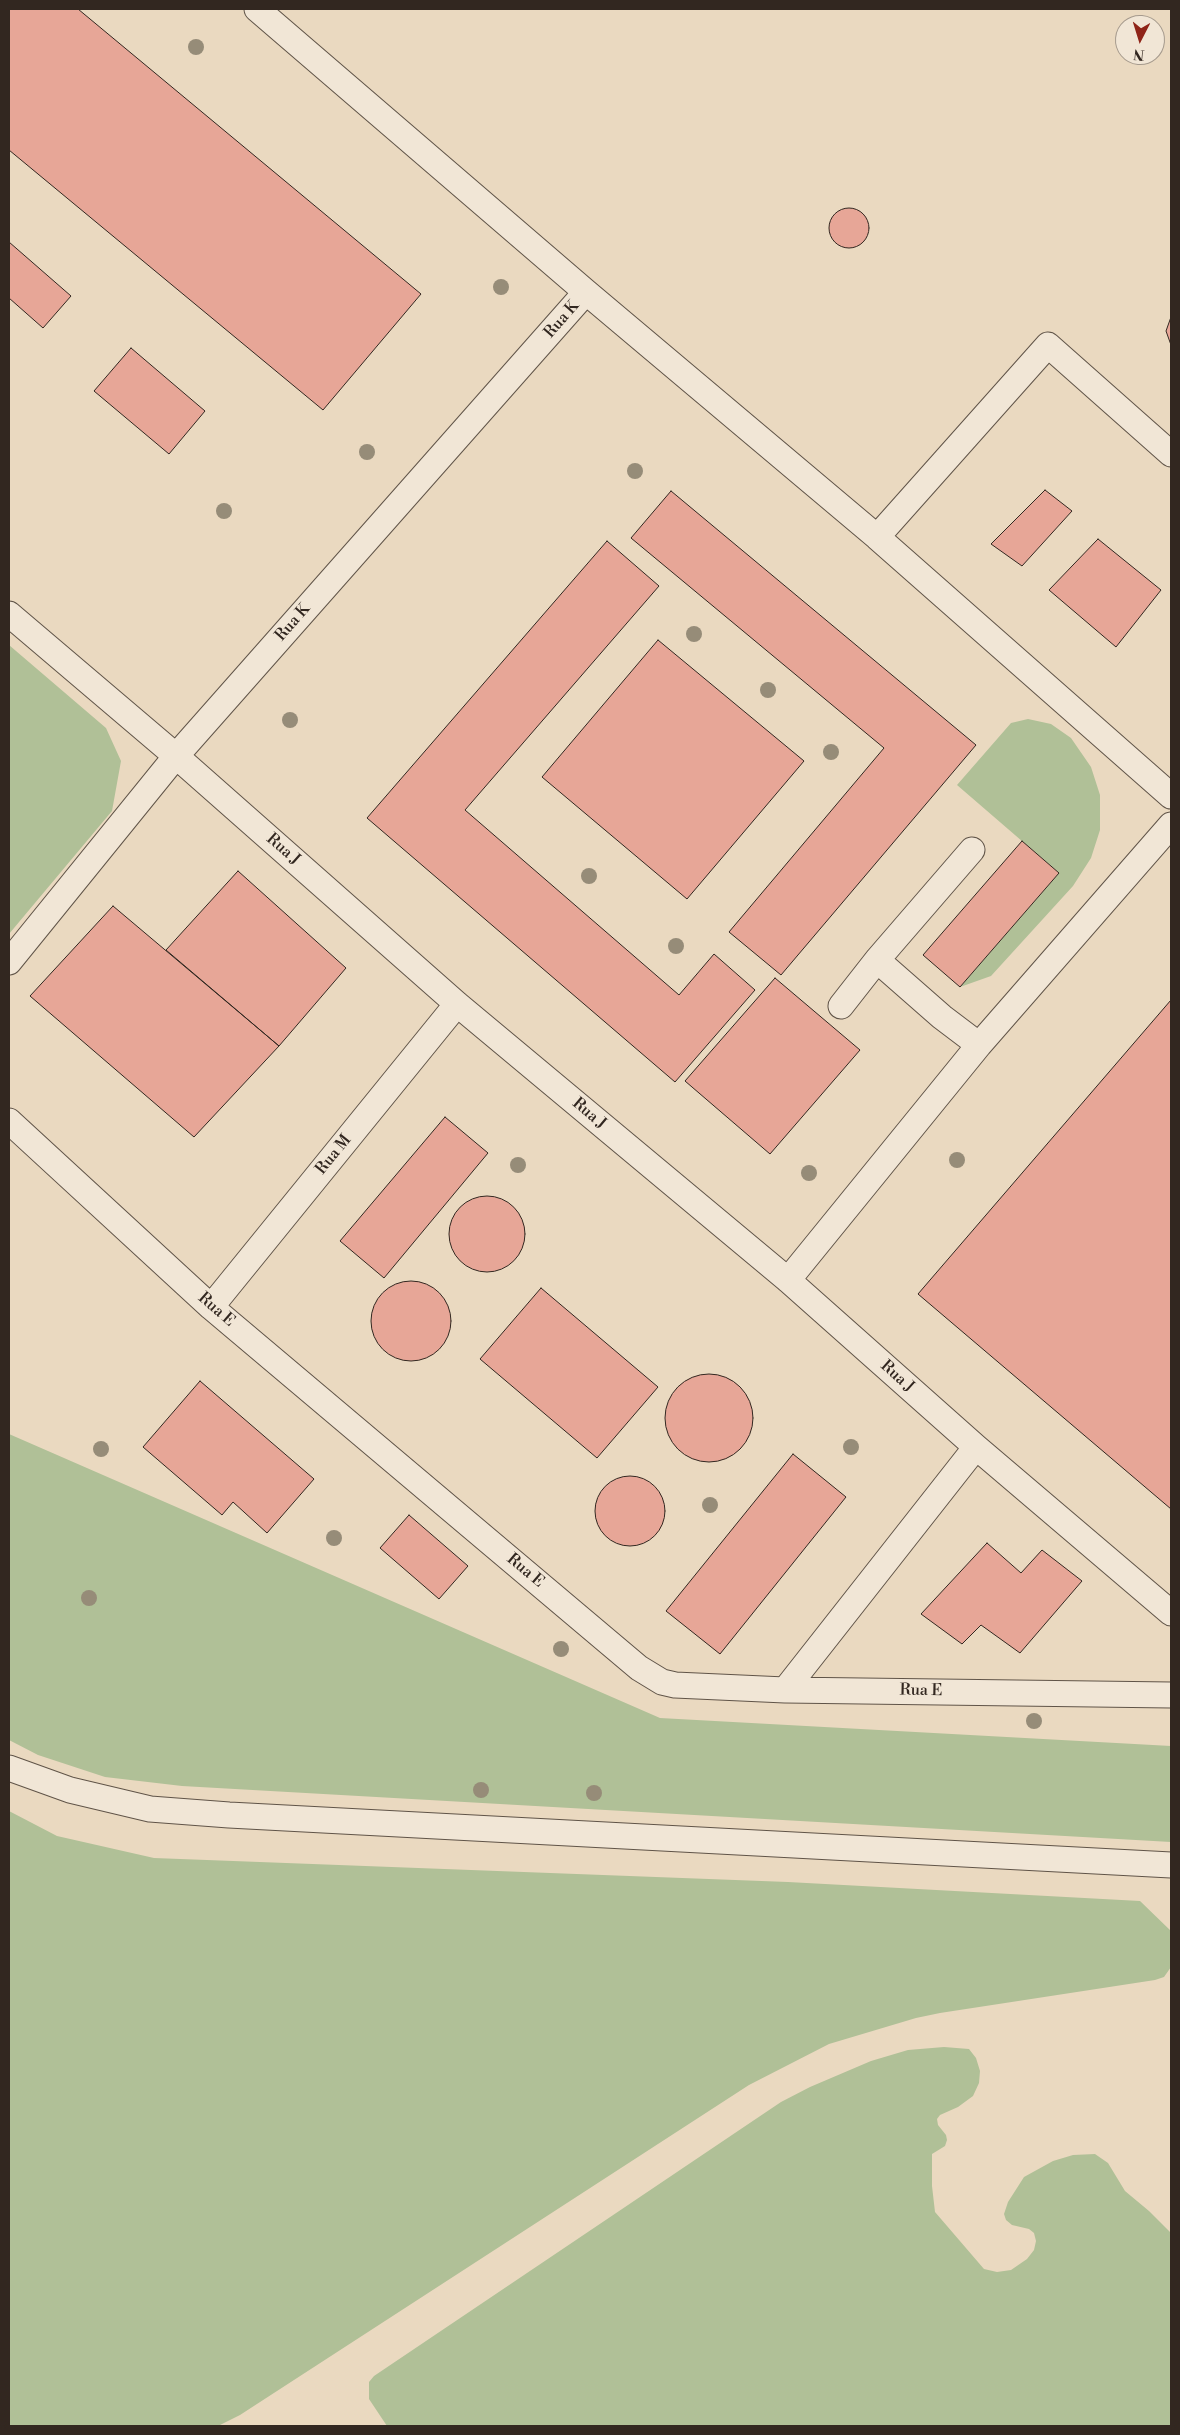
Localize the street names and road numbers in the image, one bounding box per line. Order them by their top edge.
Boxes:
street label: Rua K [541,297,583,343]
street label: Rua K [272,600,314,646]
street label: Rua J [262,830,304,870]
street label: Rua J [568,1094,610,1134]
street label: Rua M [312,1131,356,1179]
street label: Rua E [194,1289,238,1331]
street label: Rua J [876,1357,918,1397]
street label: Rua E [503,1550,547,1592]
street label: Rua E [900,1681,942,1701]

